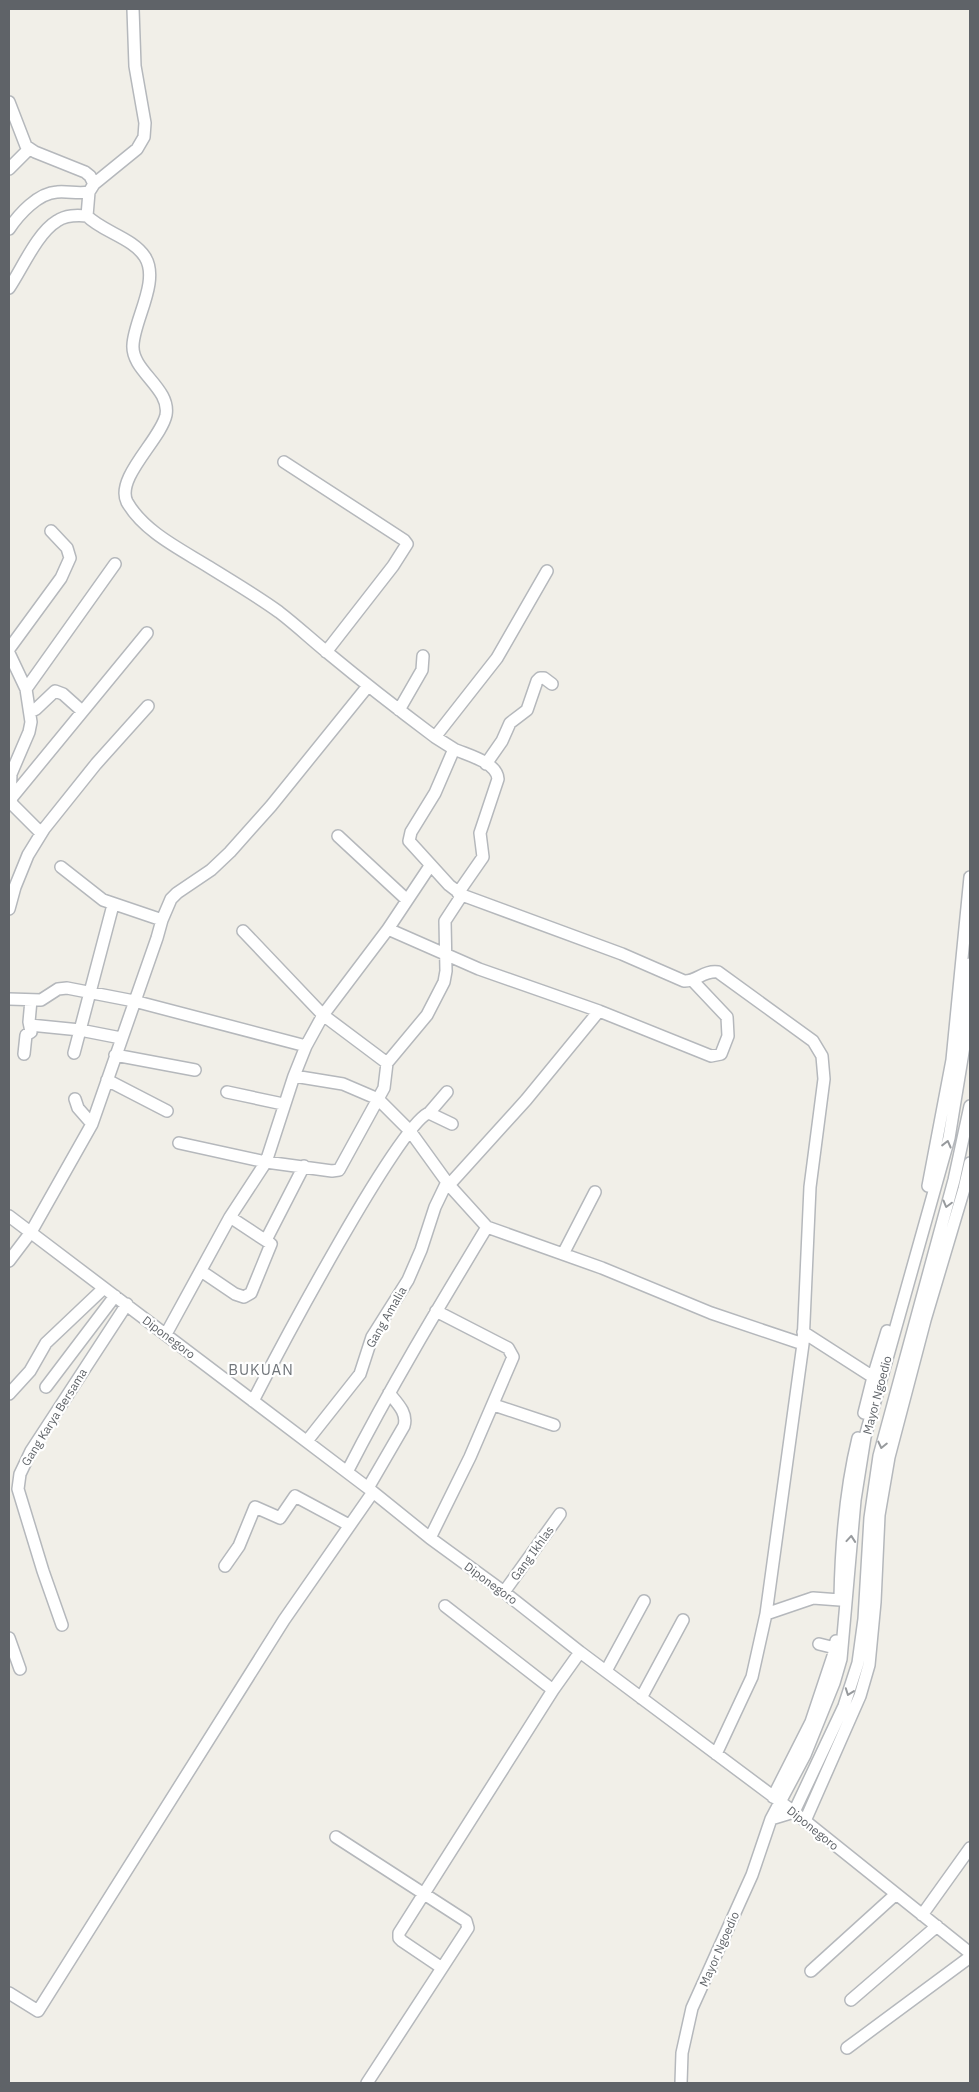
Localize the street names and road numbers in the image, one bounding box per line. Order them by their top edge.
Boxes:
street label: Gang Amalia [363,1283,410,1350]
street label: Diponegoro [140,1312,199,1362]
street label: Mayor Ngoedio [859,1354,895,1436]
street label: Gang Karya Bersama [18,1365,90,1469]
street label: Gang Ikhlas [507,1523,557,1583]
street label: Diponegoro [461,1559,521,1608]
street label: Diponegoro [784,1803,842,1854]
street label: Mayor Ngoedio [696,1909,742,1989]

